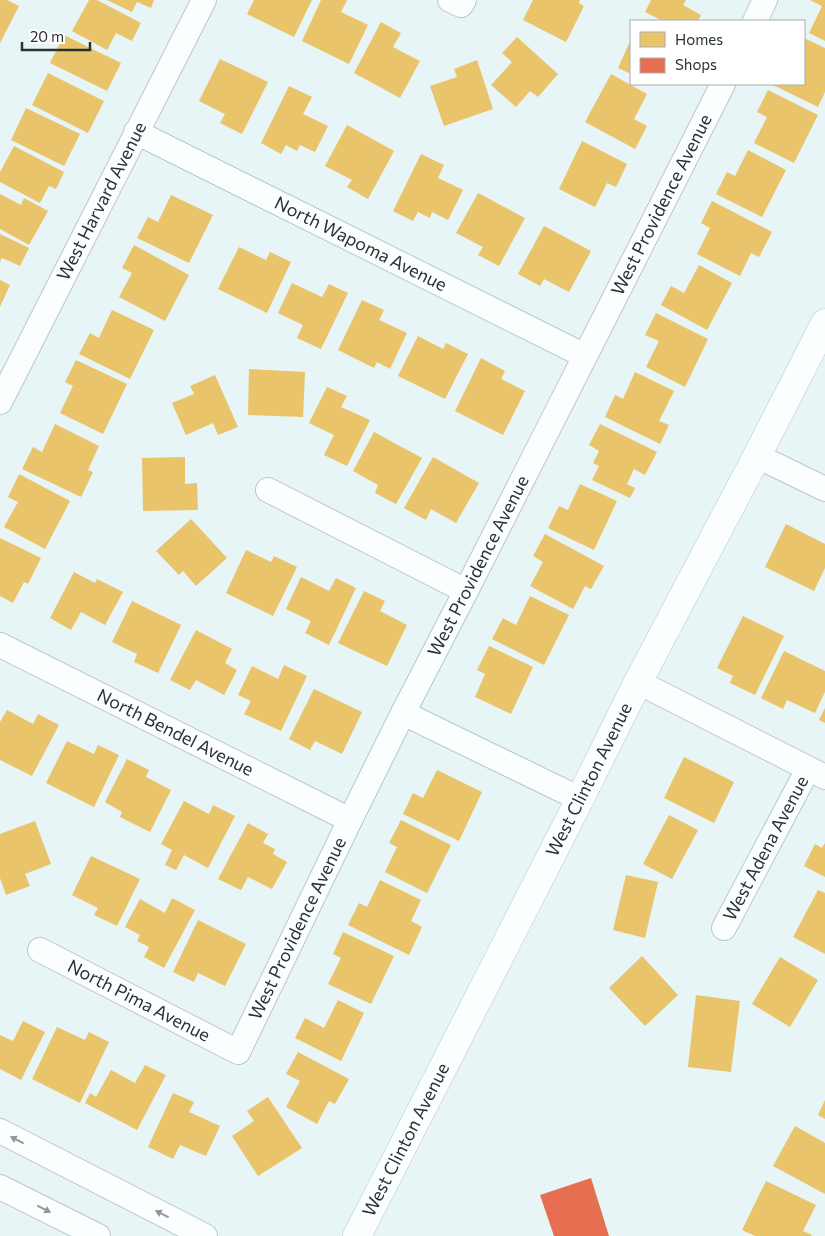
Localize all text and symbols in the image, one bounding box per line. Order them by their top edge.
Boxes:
scale bar [22,20,90,52]
legend [630,20,805,85]
text: 20 m [30,27,64,45]
text: Homes [675,30,723,48]
text: Shops [675,55,717,73]
street label: West Providence Avenue [606,110,716,299]
street label: West Harvard Avenue [52,118,150,284]
street label: North Wapoma Avenue [271,191,451,295]
street label: West Providence Avenue [422,471,533,660]
street label: North Bendel Avenue [94,683,258,780]
street label: West Clinton Avenue [541,699,636,860]
street label: West Adena Avenue [718,772,812,924]
street label: West Providence Avenue [243,833,350,1023]
street label: North Pima Avenue [64,954,214,1046]
street label: West Clinton Avenue [357,1059,453,1220]
one-way arrow [10,1136,24,1144]
one-way arrow [36,1204,51,1213]
one-way arrow [155,1210,169,1218]

